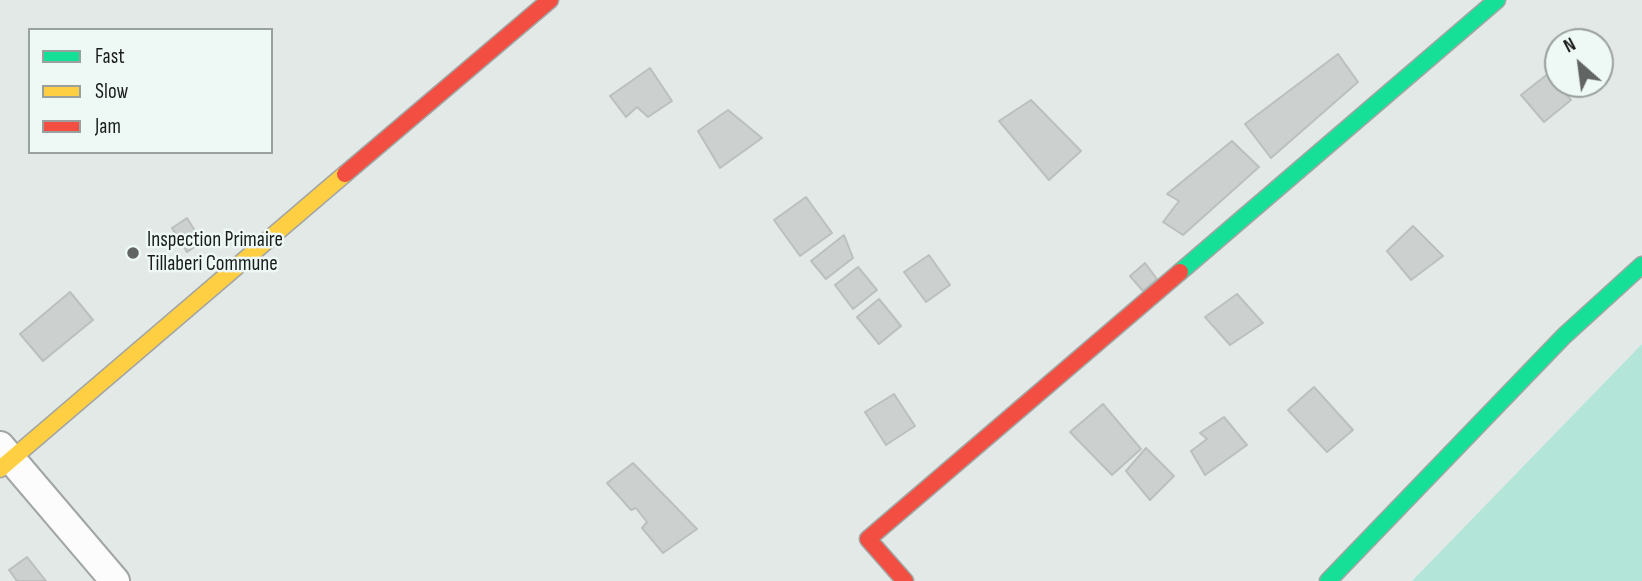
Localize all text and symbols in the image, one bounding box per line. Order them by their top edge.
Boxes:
legend [28,28,273,154]
north arrow [1544,28,1614,98]
text: N [1560,33,1580,58]
text: Fast [95,44,125,69]
text: Slow [95,79,128,104]
text: Jam [95,114,121,139]
place label: Inspection Primaire Tillaberi Commune [147,228,283,278]
marker: Inspection Primaire Tillaberi Commune [125,245,141,261]

